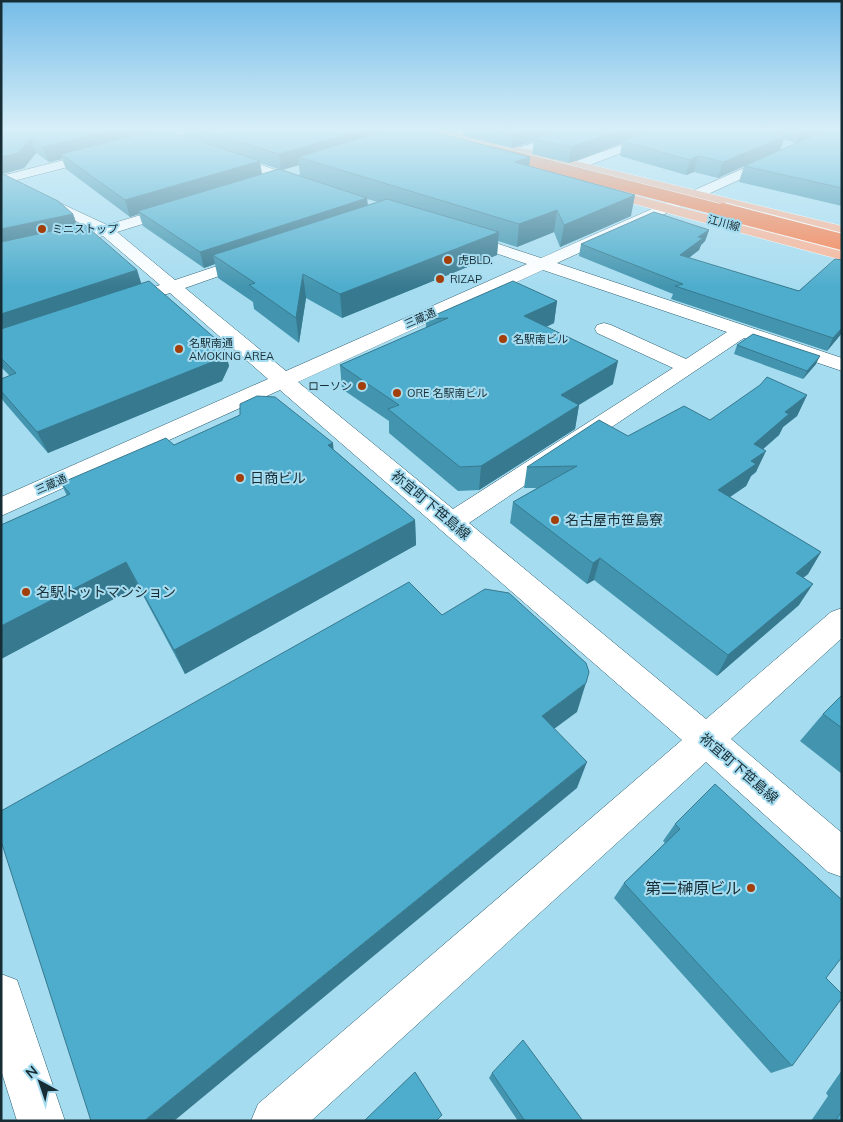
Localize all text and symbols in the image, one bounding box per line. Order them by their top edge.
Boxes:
street label: 江川線 [706,212,742,234]
place label: ミニストップ [52,222,118,236]
marker: ミニストップ [36,223,48,235]
place label: 虎BLD. [458,253,493,267]
marker: 虎BLD. [442,254,454,266]
place label: RIZAP [450,272,482,286]
marker: RIZAP [434,273,446,285]
street label: 三蔵通 [402,305,438,331]
place label: 名駅南ビル [513,332,568,346]
marker: 名駅南ビル [497,333,509,345]
place label: 名駅南通 AMOKING AREA [189,336,274,363]
marker: 名駅南通 AMOKING AREA [173,343,185,355]
place label: ローソン [308,379,352,393]
marker: ローソン [356,380,368,392]
place label: ORE 名駅南ビル [407,386,487,400]
marker: ORE 名駅南ビル [391,387,403,399]
street label: 祢宜町下笹島線 [388,467,474,543]
place label: 日商ビル [250,469,306,487]
street label: 三蔵通 [33,471,69,497]
marker: 日商ビル [234,472,246,484]
place label: 名古屋市笹島寮 [565,511,663,529]
marker: 名古屋市笹島寮 [549,514,561,526]
place label: 名駅トットマンション [36,583,176,601]
marker: 名駅トットマンション [20,586,32,598]
street label: 祢宜町下笹島線 [696,729,782,807]
place label: 第二榊原ビル [645,878,741,898]
marker: 第二榊原ビル [745,882,757,894]
north arrow [15,1057,65,1107]
text: N [22,1062,41,1082]

